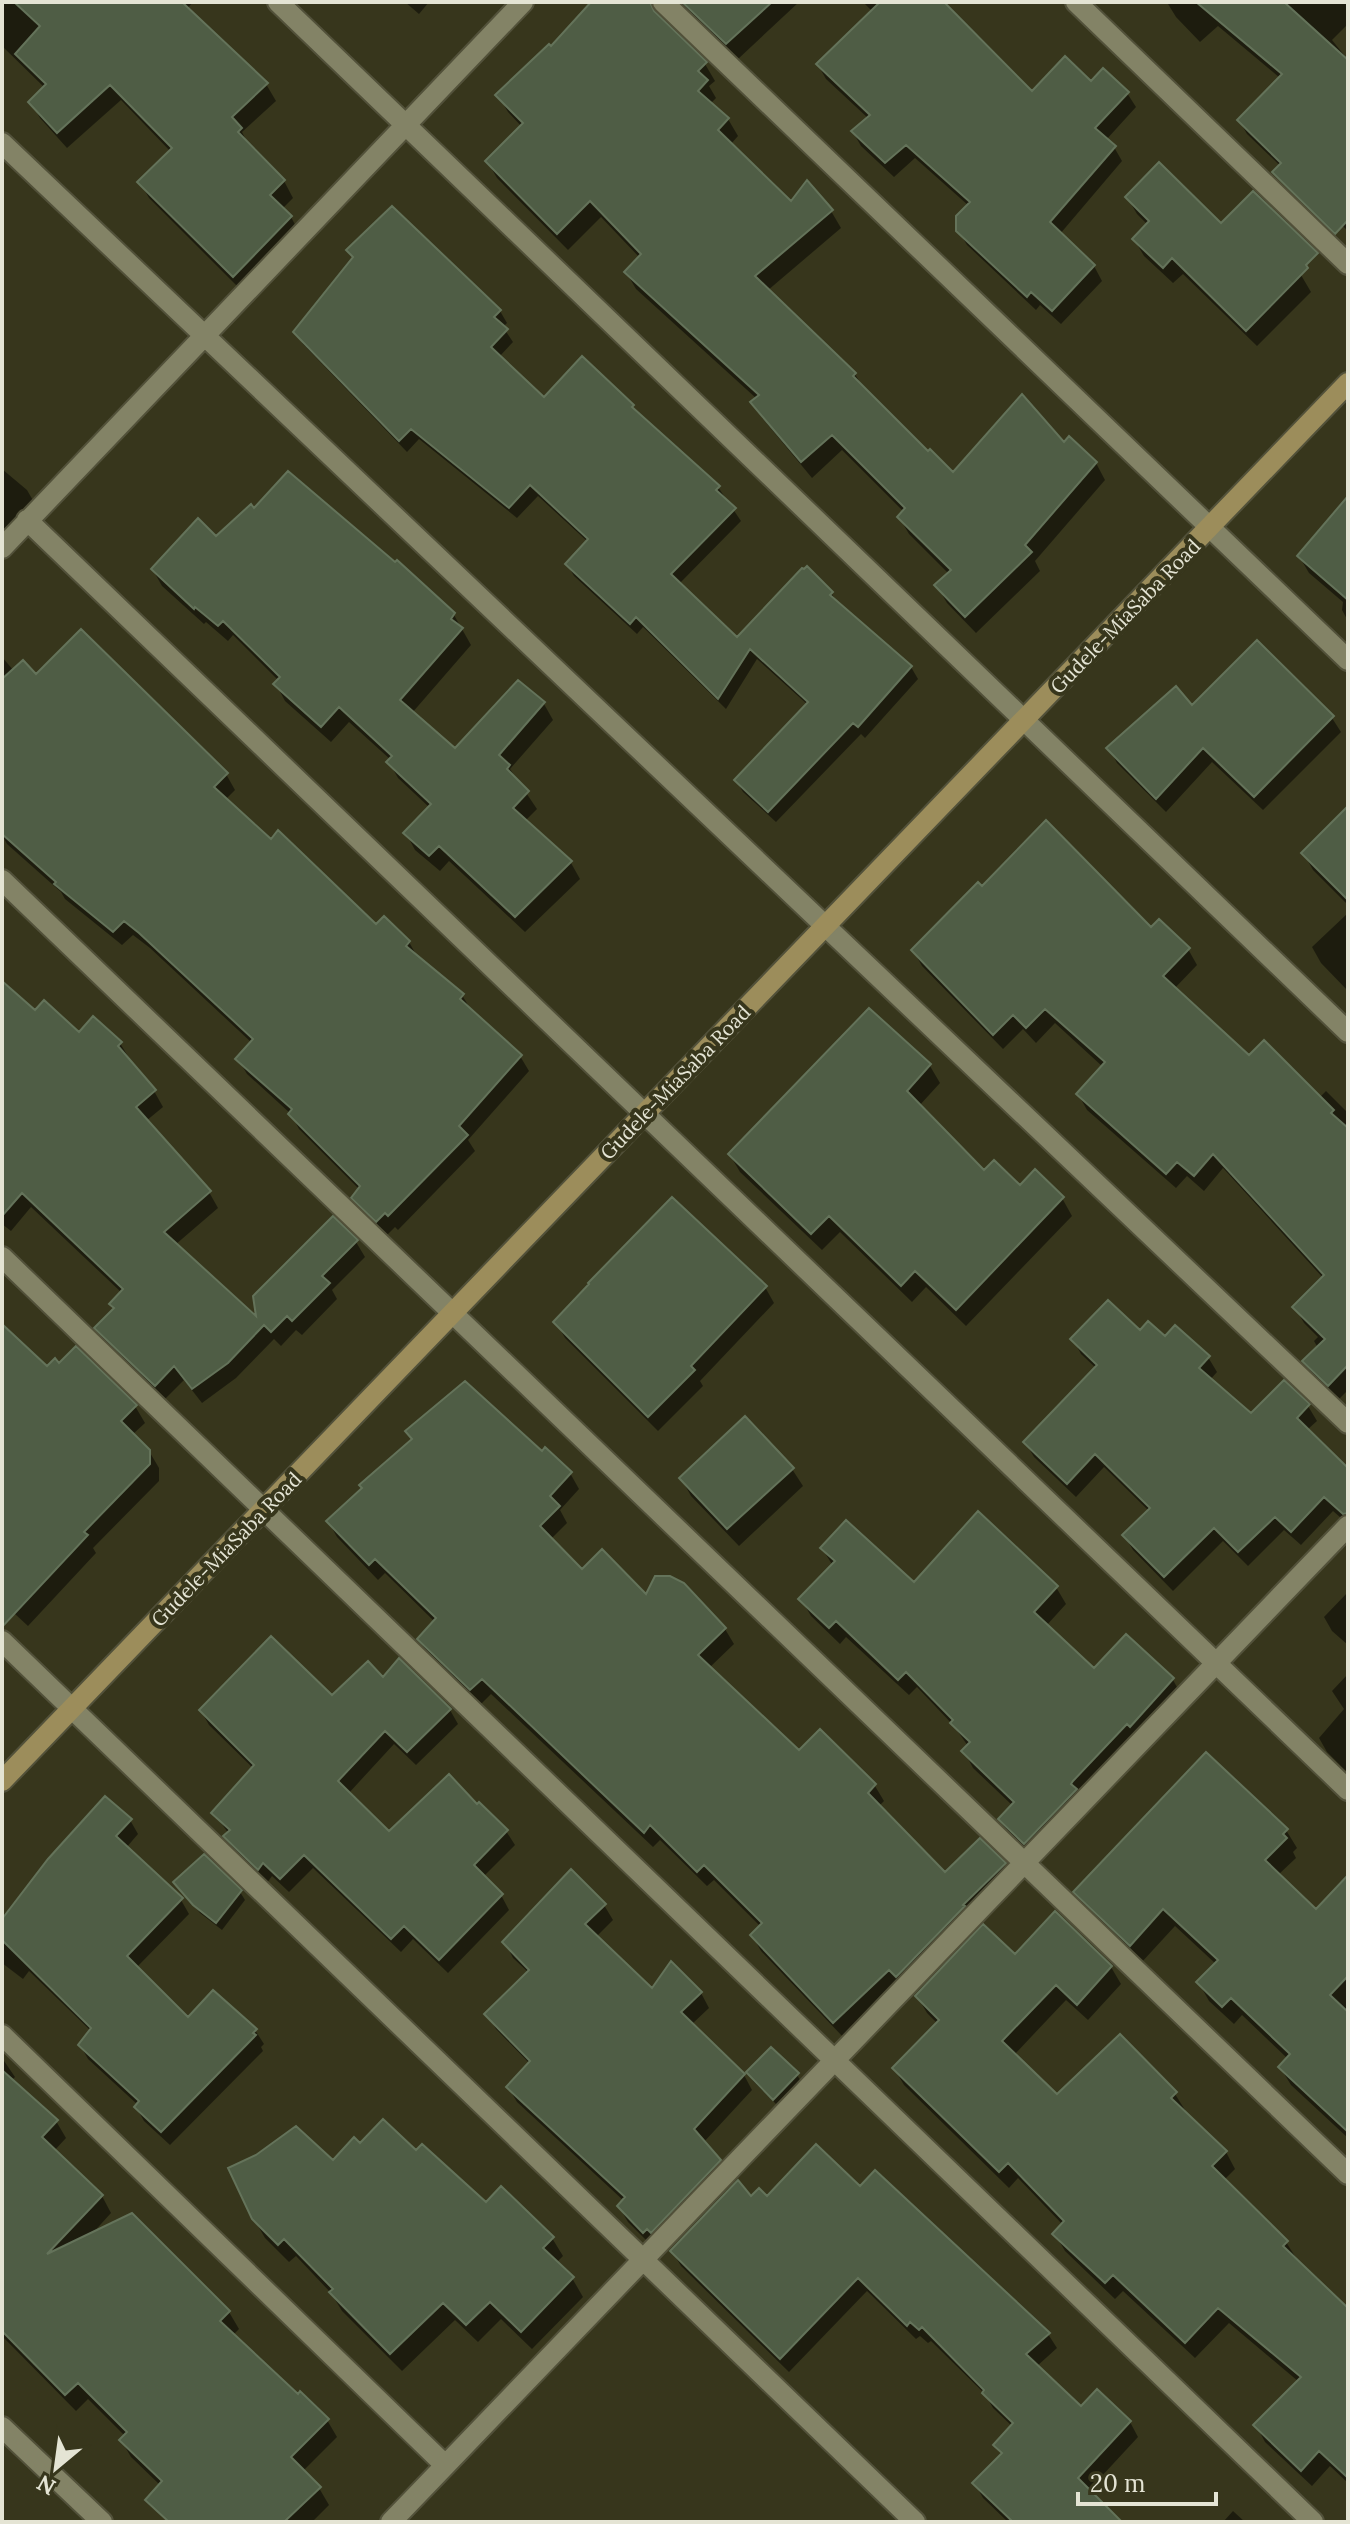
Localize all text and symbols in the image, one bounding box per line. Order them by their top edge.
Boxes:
street label: Gudele-MiaSaba Road [1045,533,1205,699]
street label: Gudele-MiaSaba Road [595,999,755,1165]
street label: Gudele-MiaSaba Road [146,1466,306,1632]
north arrow [16,2428,96,2508]
scale bar [1078,2456,1216,2506]
text: 20 m [1090,2468,1146,2499]
text: N [32,2469,61,2502]

